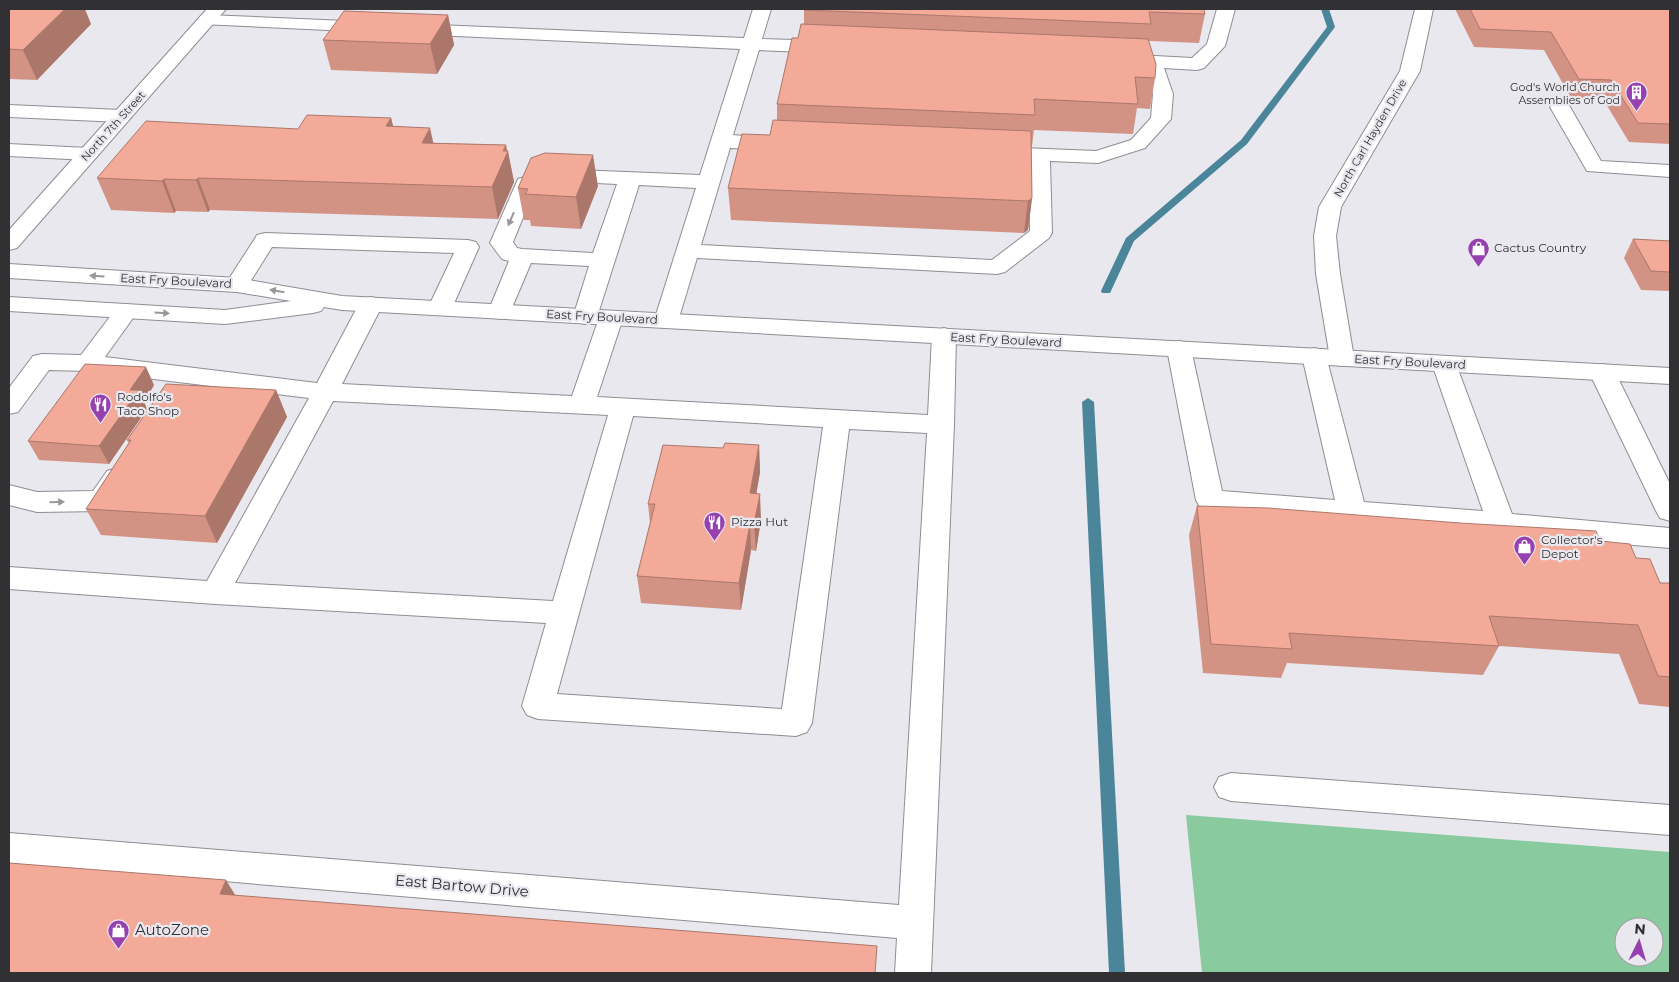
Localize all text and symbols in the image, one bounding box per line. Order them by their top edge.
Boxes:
street label: North Carl Hayden Drive [1330,76,1410,199]
place label: God's World Church Assemblies of God [1510,80,1620,107]
building icon: God's World Church Assemblies of God [1624,81,1648,112]
street label: North 7th Street [78,88,149,164]
one-way arrow [506,212,514,226]
shop icon: Cactus Country [1466,236,1490,267]
place label: Cactus Country [1494,240,1587,255]
street label: East Fry Boulevard [120,270,232,291]
one-way arrow [89,272,105,280]
one-way arrow [268,287,284,295]
street label: East Fry Boulevard [546,306,658,327]
one-way arrow [154,310,170,318]
street label: East Fry Boulevard [950,329,1062,350]
street label: East Fry Boulevard [1354,351,1466,372]
place label: Rodolfo's Taco Shop [117,389,179,418]
restaurant icon: Rodolfo's Taco Shop [89,392,113,423]
one-way arrow [49,498,65,506]
restaurant icon: Pizza Hut [703,510,727,541]
place label: Pizza Hut [731,514,788,529]
place label: Collector's Depot [1541,532,1603,561]
shop icon: Collector's Depot [1513,535,1537,566]
street label: East Bartow Drive [395,870,530,901]
north arrow [1614,917,1664,967]
shop icon: AutoZone [107,918,131,949]
place label: AutoZone [135,920,209,939]
text: N [1634,920,1647,939]

